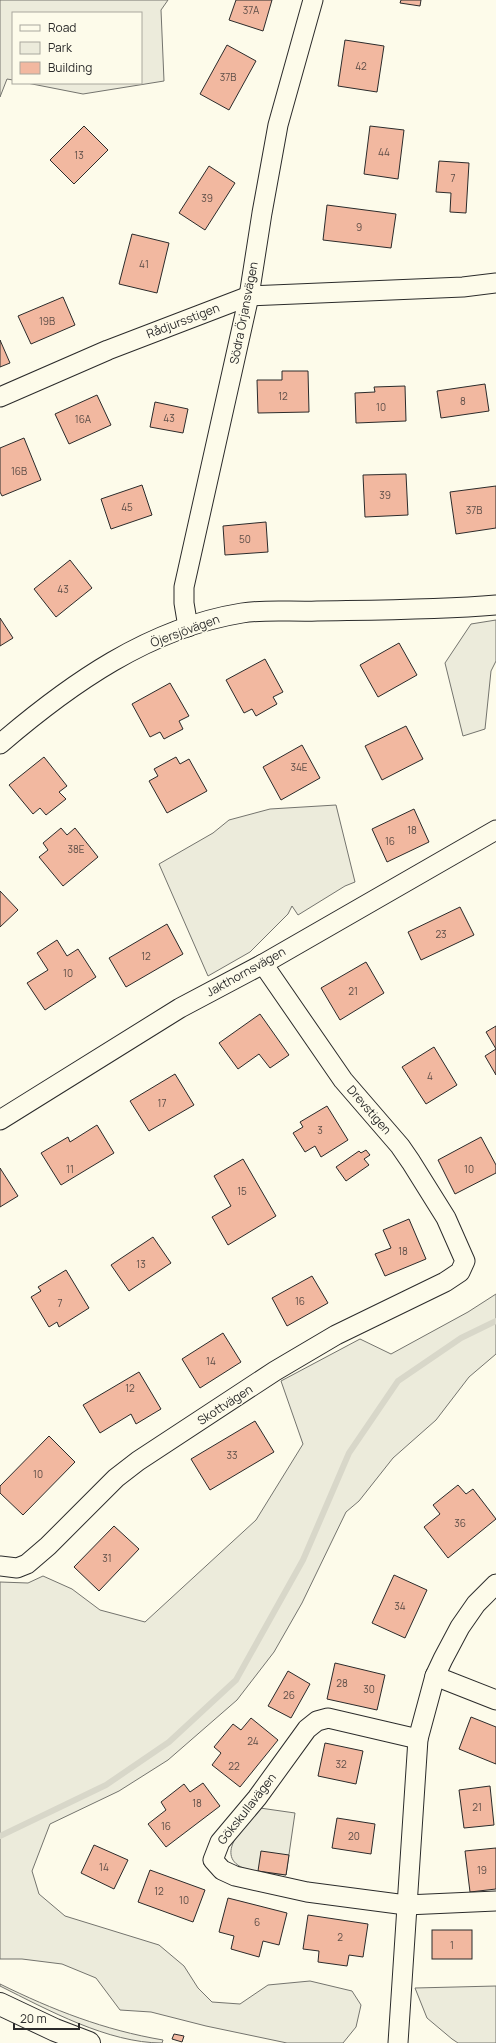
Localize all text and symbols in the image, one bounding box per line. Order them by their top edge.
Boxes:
house number: 37A [243,3,260,17]
legend [12,12,142,84]
text: Road [48,19,76,36]
text: Park [48,39,73,56]
text: Building [48,59,92,76]
house number: 42 [355,59,367,73]
house number: 37B [220,70,236,84]
house number: 44 [378,145,390,159]
house number: 13 [74,148,84,162]
house number: 7 [450,171,456,185]
house number: 39 [201,191,213,205]
house number: 9 [356,220,362,234]
house number: 41 [139,257,149,271]
street label: Södra Örjansvägen [225,260,262,366]
street label: Rådjursstigen [144,299,222,342]
house number: 19B [39,314,55,328]
house number: 12 [278,389,288,403]
house number: 8 [460,394,466,408]
house number: 10 [376,400,386,414]
house number: 43 [163,411,175,425]
house number: 16A [75,412,92,426]
house number: 16B [11,464,27,478]
house number: 39 [379,488,391,502]
house number: 45 [121,500,133,514]
house number: 37B [466,503,482,517]
house number: 50 [239,532,251,546]
house number: 43 [57,582,69,596]
street label: Öjersjövägen [148,610,222,651]
house number: 34E [290,760,308,774]
house number: 18 [407,823,417,837]
house number: 16 [385,834,395,848]
house number: 38E [67,842,85,856]
house number: 23 [435,927,447,941]
street label: Jakthornsvägen [203,943,288,1000]
house number: 12 [141,949,151,963]
house number: 10 [63,966,73,980]
house number: 21 [348,984,358,998]
house number: 4 [427,1069,433,1083]
street label: Drevstigen [343,1082,395,1138]
house number: 17 [158,1096,166,1110]
house number: 3 [317,1123,323,1137]
house number: 11 [66,1162,74,1176]
house number: 10 [464,1162,474,1176]
house number: 15 [237,1184,247,1198]
house number: 18 [398,1244,408,1258]
house number: 13 [136,1257,146,1271]
house number: 16 [295,1294,305,1308]
house number: 7 [57,1296,63,1310]
house number: 14 [206,1354,216,1368]
street label: Skottvägen [194,1380,256,1429]
house number: 12 [125,1381,135,1395]
house number: 33 [226,1448,238,1462]
house number: 10 [33,1467,43,1481]
house number: 36 [454,1516,466,1530]
house number: 31 [102,1551,112,1565]
house number: 34 [394,1599,406,1613]
house number: 28 [336,1676,348,1690]
house number: 30 [363,1682,375,1696]
house number: 26 [283,1688,295,1702]
house number: 24 [247,1734,259,1748]
house number: 32 [335,1757,347,1771]
house number: 22 [228,1759,240,1773]
street label: Gökskullavägen [213,1769,280,1848]
house number: 18 [192,1796,202,1810]
house number: 21 [472,1800,482,1814]
house number: 16 [161,1819,171,1833]
house number: 20 [348,1829,360,1843]
house number: 14 [99,1860,109,1874]
house number: 19 [477,1863,487,1877]
house number: 12 [154,1884,164,1898]
house number: 10 [179,1893,189,1907]
house number: 6 [254,1915,260,1929]
house number: 2 [337,1930,343,1944]
house number: 1 [450,1938,454,1952]
scale bar [14,2005,79,2031]
text: 20 m [20,2010,47,2027]

